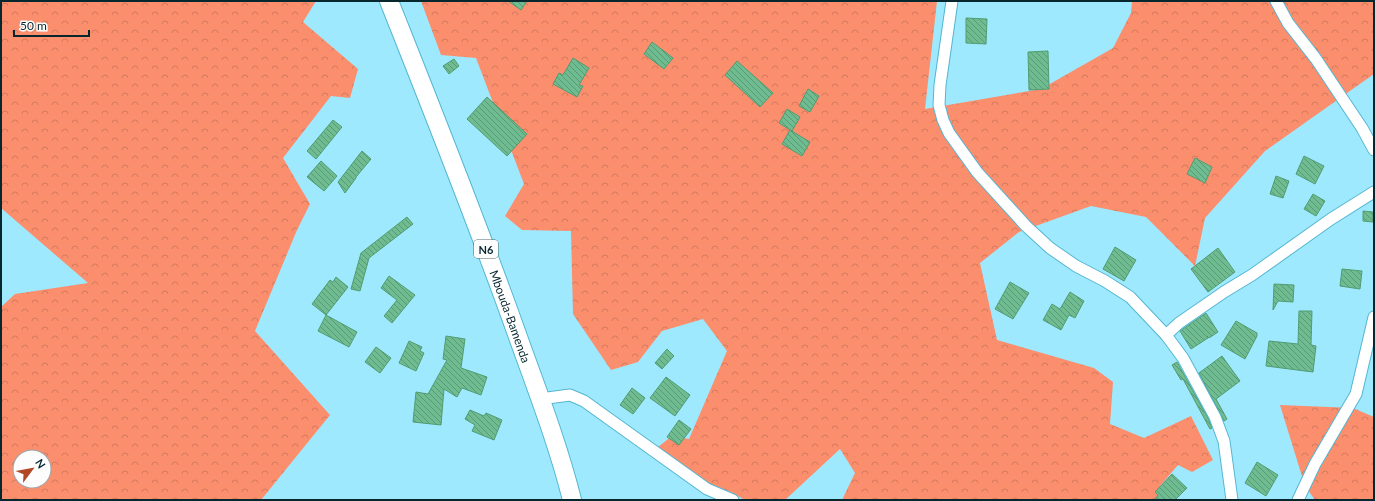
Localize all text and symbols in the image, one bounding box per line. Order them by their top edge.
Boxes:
scale bar [14,12,89,38]
text: 50 m [20,18,47,33]
road number: N6 [474,240,498,258]
street label: Mbouda-Bamenda [487,268,534,365]
north arrow [12,449,52,489]
text: N [33,456,49,470]

